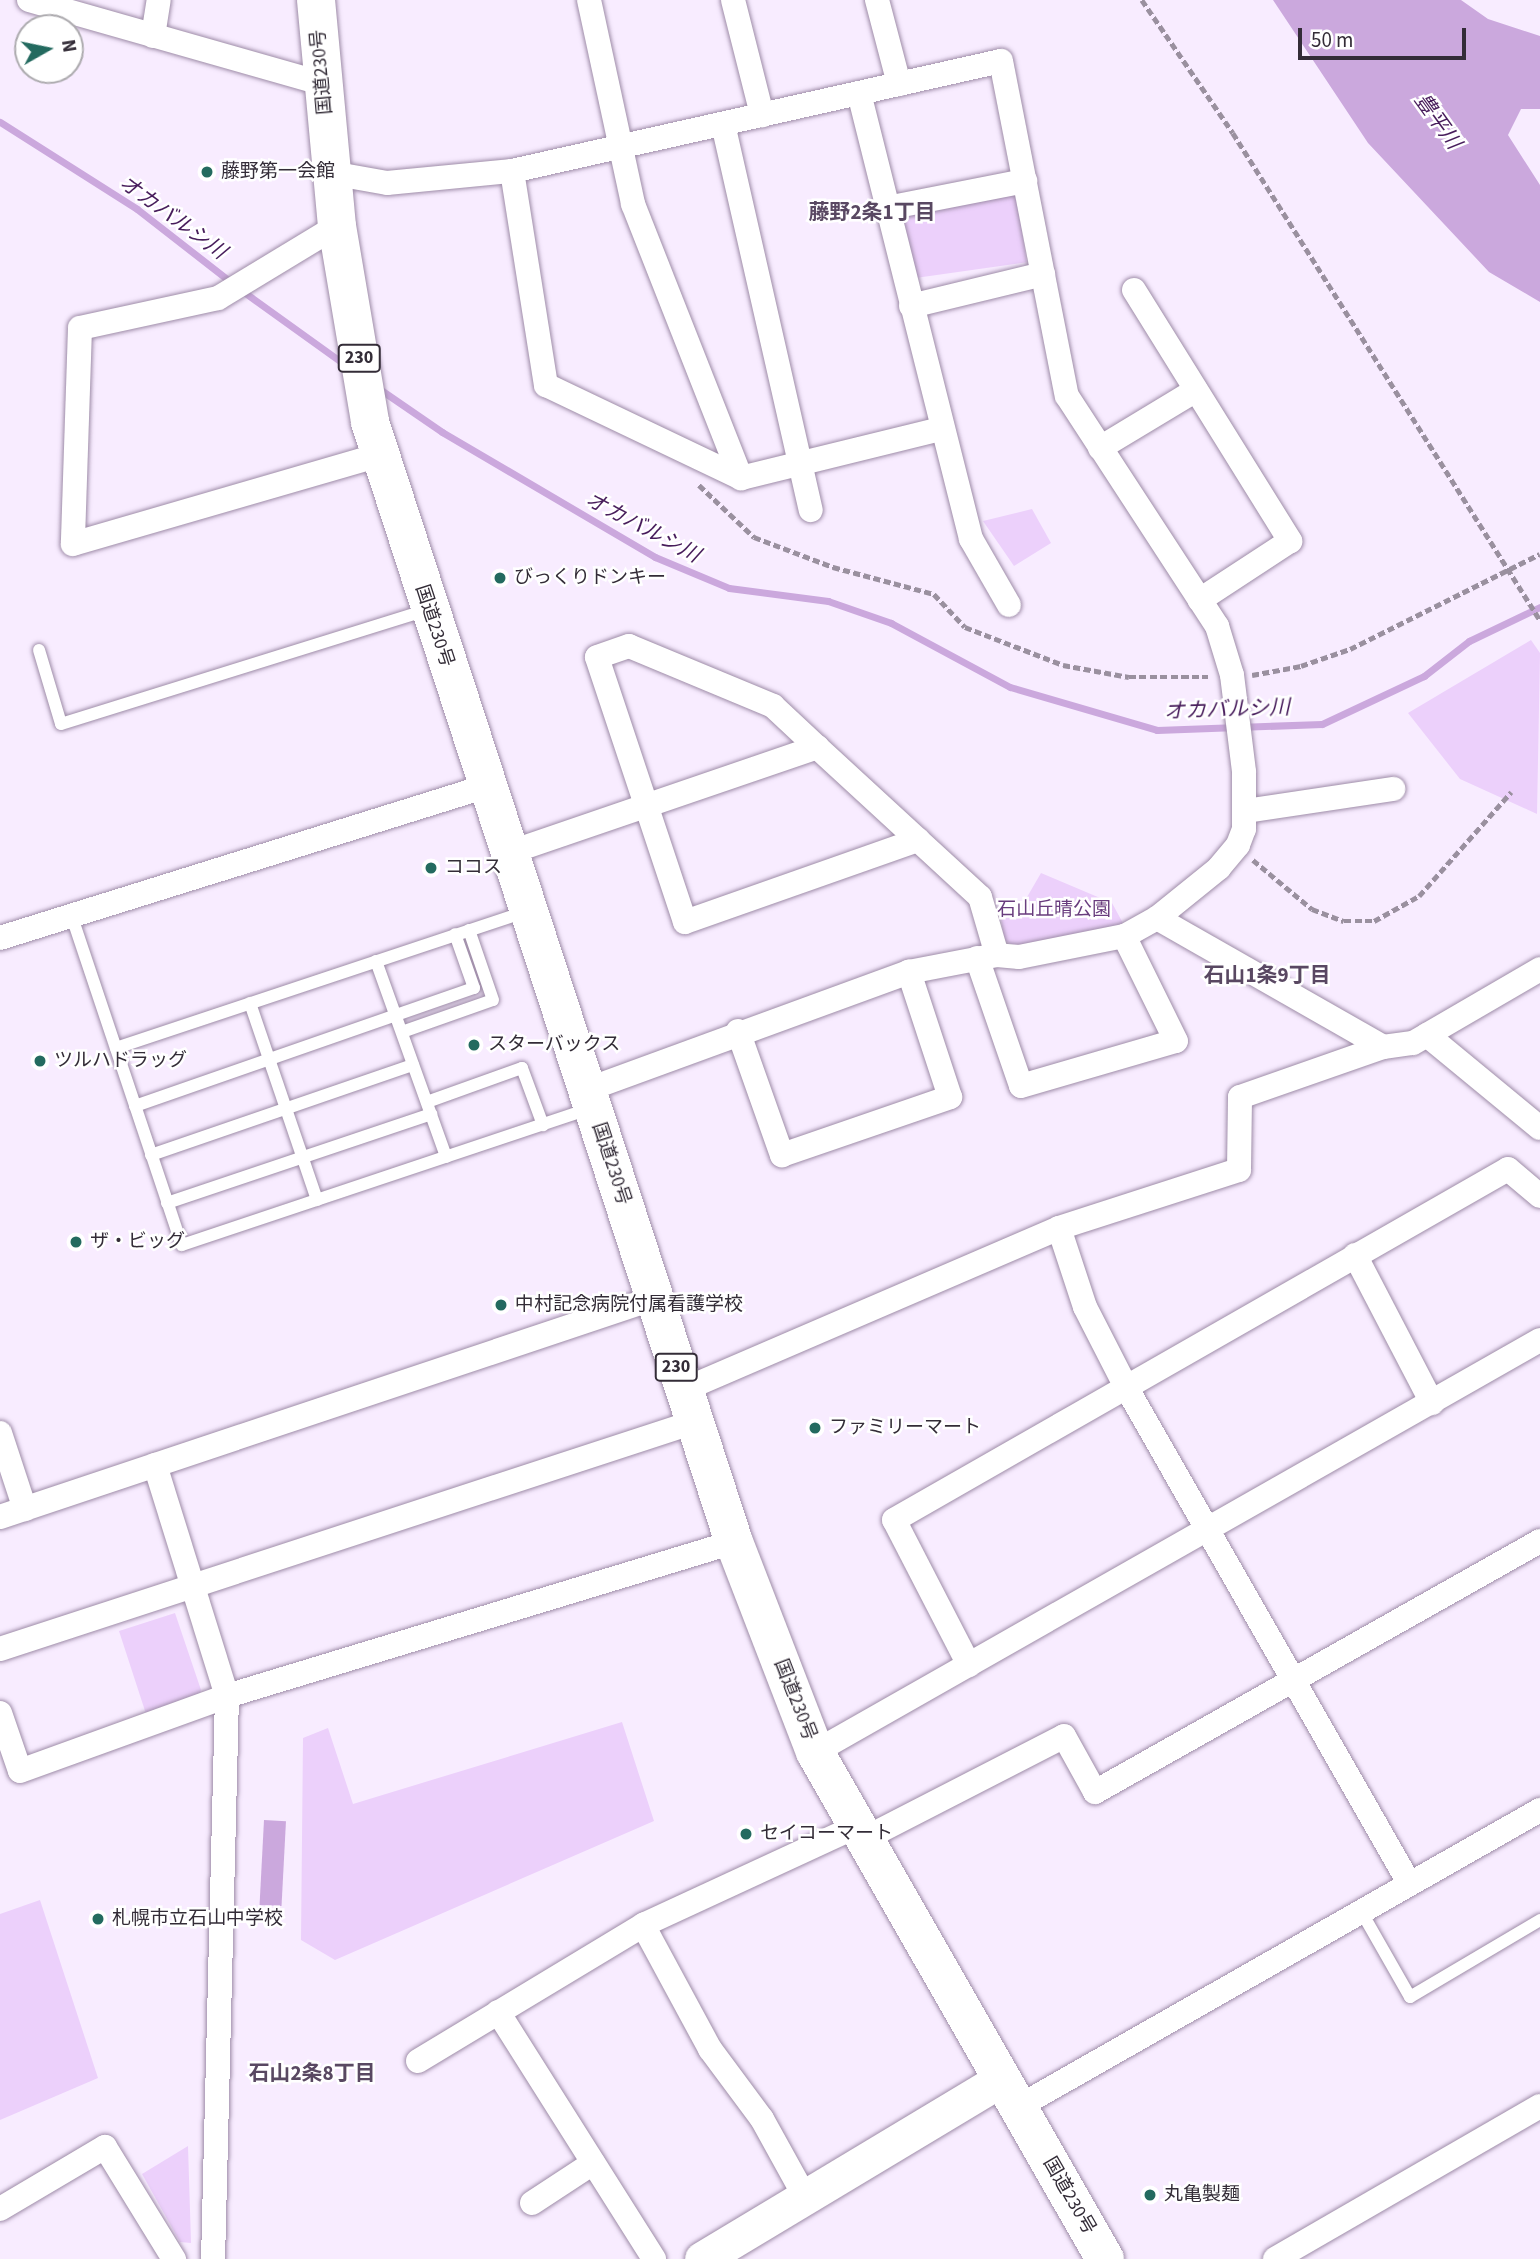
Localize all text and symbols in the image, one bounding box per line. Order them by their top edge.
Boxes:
north arrow [14,14,84,84]
scale bar [1302,14,1470,58]
text: 50 m [1311,25,1353,55]
street label: 国道230号 [307,29,337,115]
text: N [54,38,83,54]
water label: 豊平川 [1409,88,1467,154]
place label: 藤野第一会館 [221,161,335,183]
marker: 藤野第一会館 [199,164,215,180]
water label: オカバルシ川 [115,170,231,264]
district label: 藤野2条1丁目 [808,199,936,225]
road number: 230 [336,344,382,372]
water label: オカバルシ川 [581,486,705,568]
place label: びっくりドンキー [514,567,666,589]
marker: びっくりドンキー [492,570,508,586]
street label: 国道230号 [410,582,458,670]
water label: オカバルシ川 [1164,694,1290,724]
place label: ココス [445,857,502,879]
marker: ココス [423,860,439,876]
park label: 石山丘晴公園 [997,899,1111,921]
district label: 石山1条9丁目 [1203,962,1331,988]
place label: スターバックス [488,1034,621,1056]
marker: スターバックス [466,1037,482,1053]
place label: ツルハドラッグ [54,1050,187,1072]
marker: ツルハドラッグ [32,1053,48,1069]
street label: 国道230号 [587,1120,635,1208]
place label: ザ・ビッグ [90,1231,185,1253]
marker: ザ・ビッグ [68,1234,84,1250]
place label: 中村記念病院付属看護学校 [515,1294,743,1316]
marker: 中村記念病院付属看護学校 [493,1297,509,1313]
road number: 230 [653,1352,699,1382]
place label: ファミリーマート [829,1417,981,1439]
marker: ファミリーマート [807,1420,823,1436]
street label: 国道230号 [769,1656,821,1744]
place label: セイコーマート [760,1823,893,1845]
marker: セイコーマート [738,1826,754,1842]
place label: 札幌市立石山中学校 [112,1908,283,1930]
marker: 札幌市立石山中学校 [90,1911,106,1927]
district label: 石山2条8丁目 [248,2060,376,2086]
street label: 国道230号 [1038,2153,1100,2239]
place label: 丸亀製麺 [1164,2184,1240,2206]
marker: 丸亀製麺 [1142,2187,1158,2203]

